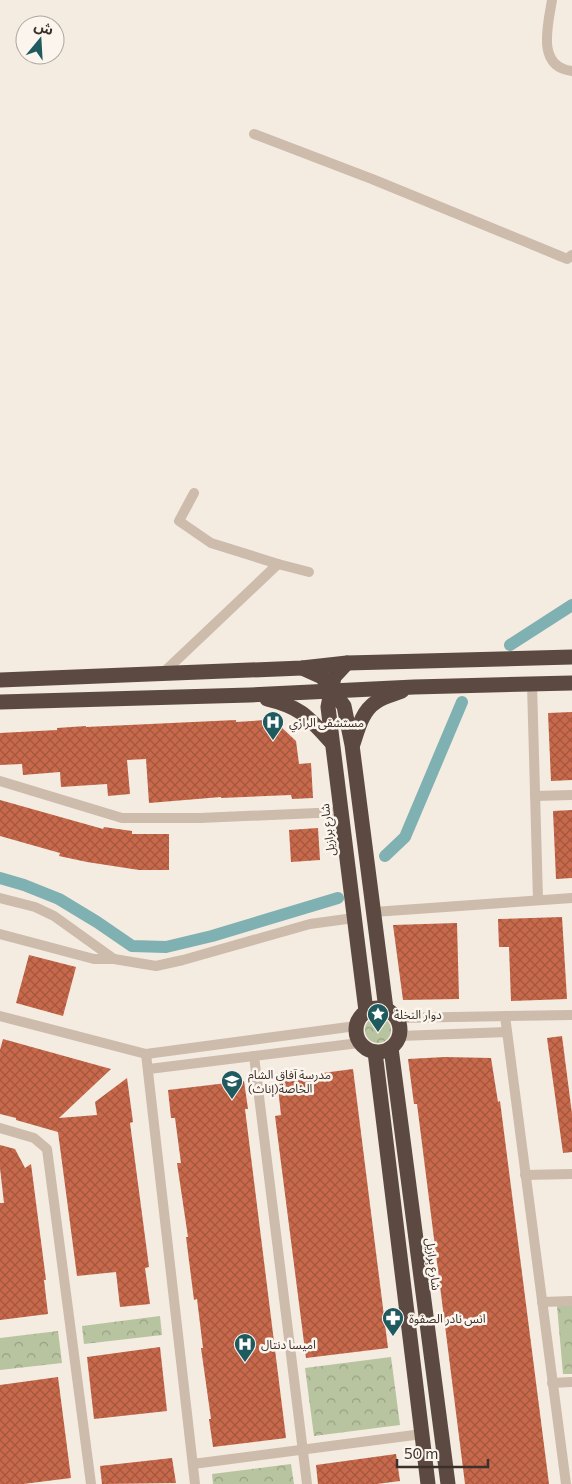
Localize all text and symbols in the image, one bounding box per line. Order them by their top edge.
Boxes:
north arrow [15,15,65,65]
text: ش [32,16,56,38]
hospital icon: مستشفى الرازي [261,710,285,741]
place label: مستشفى الرازي [289,715,364,733]
street label: شارع برازيل [317,803,340,857]
place icon: دوار النخلة [366,1002,390,1033]
place label: دوار النخلة [394,1007,442,1022]
place label: مدرسة آفاق الشام الخاصة(إناث) [248,1067,331,1097]
school or university icon: مدرسة آفاق الشام الخاصة(إناث) [220,1069,244,1100]
street label: شارع برازيل [421,1237,444,1291]
pharmacy icon: انس نادر الصفوة [381,1306,405,1337]
place label: انس نادر الصفوة [409,1311,486,1326]
hospital icon: اميسا دنتال [233,1332,257,1363]
place label: اميسا دنتال [261,1337,316,1352]
scale bar [397,1436,488,1468]
text: 50 m [404,1444,438,1462]

